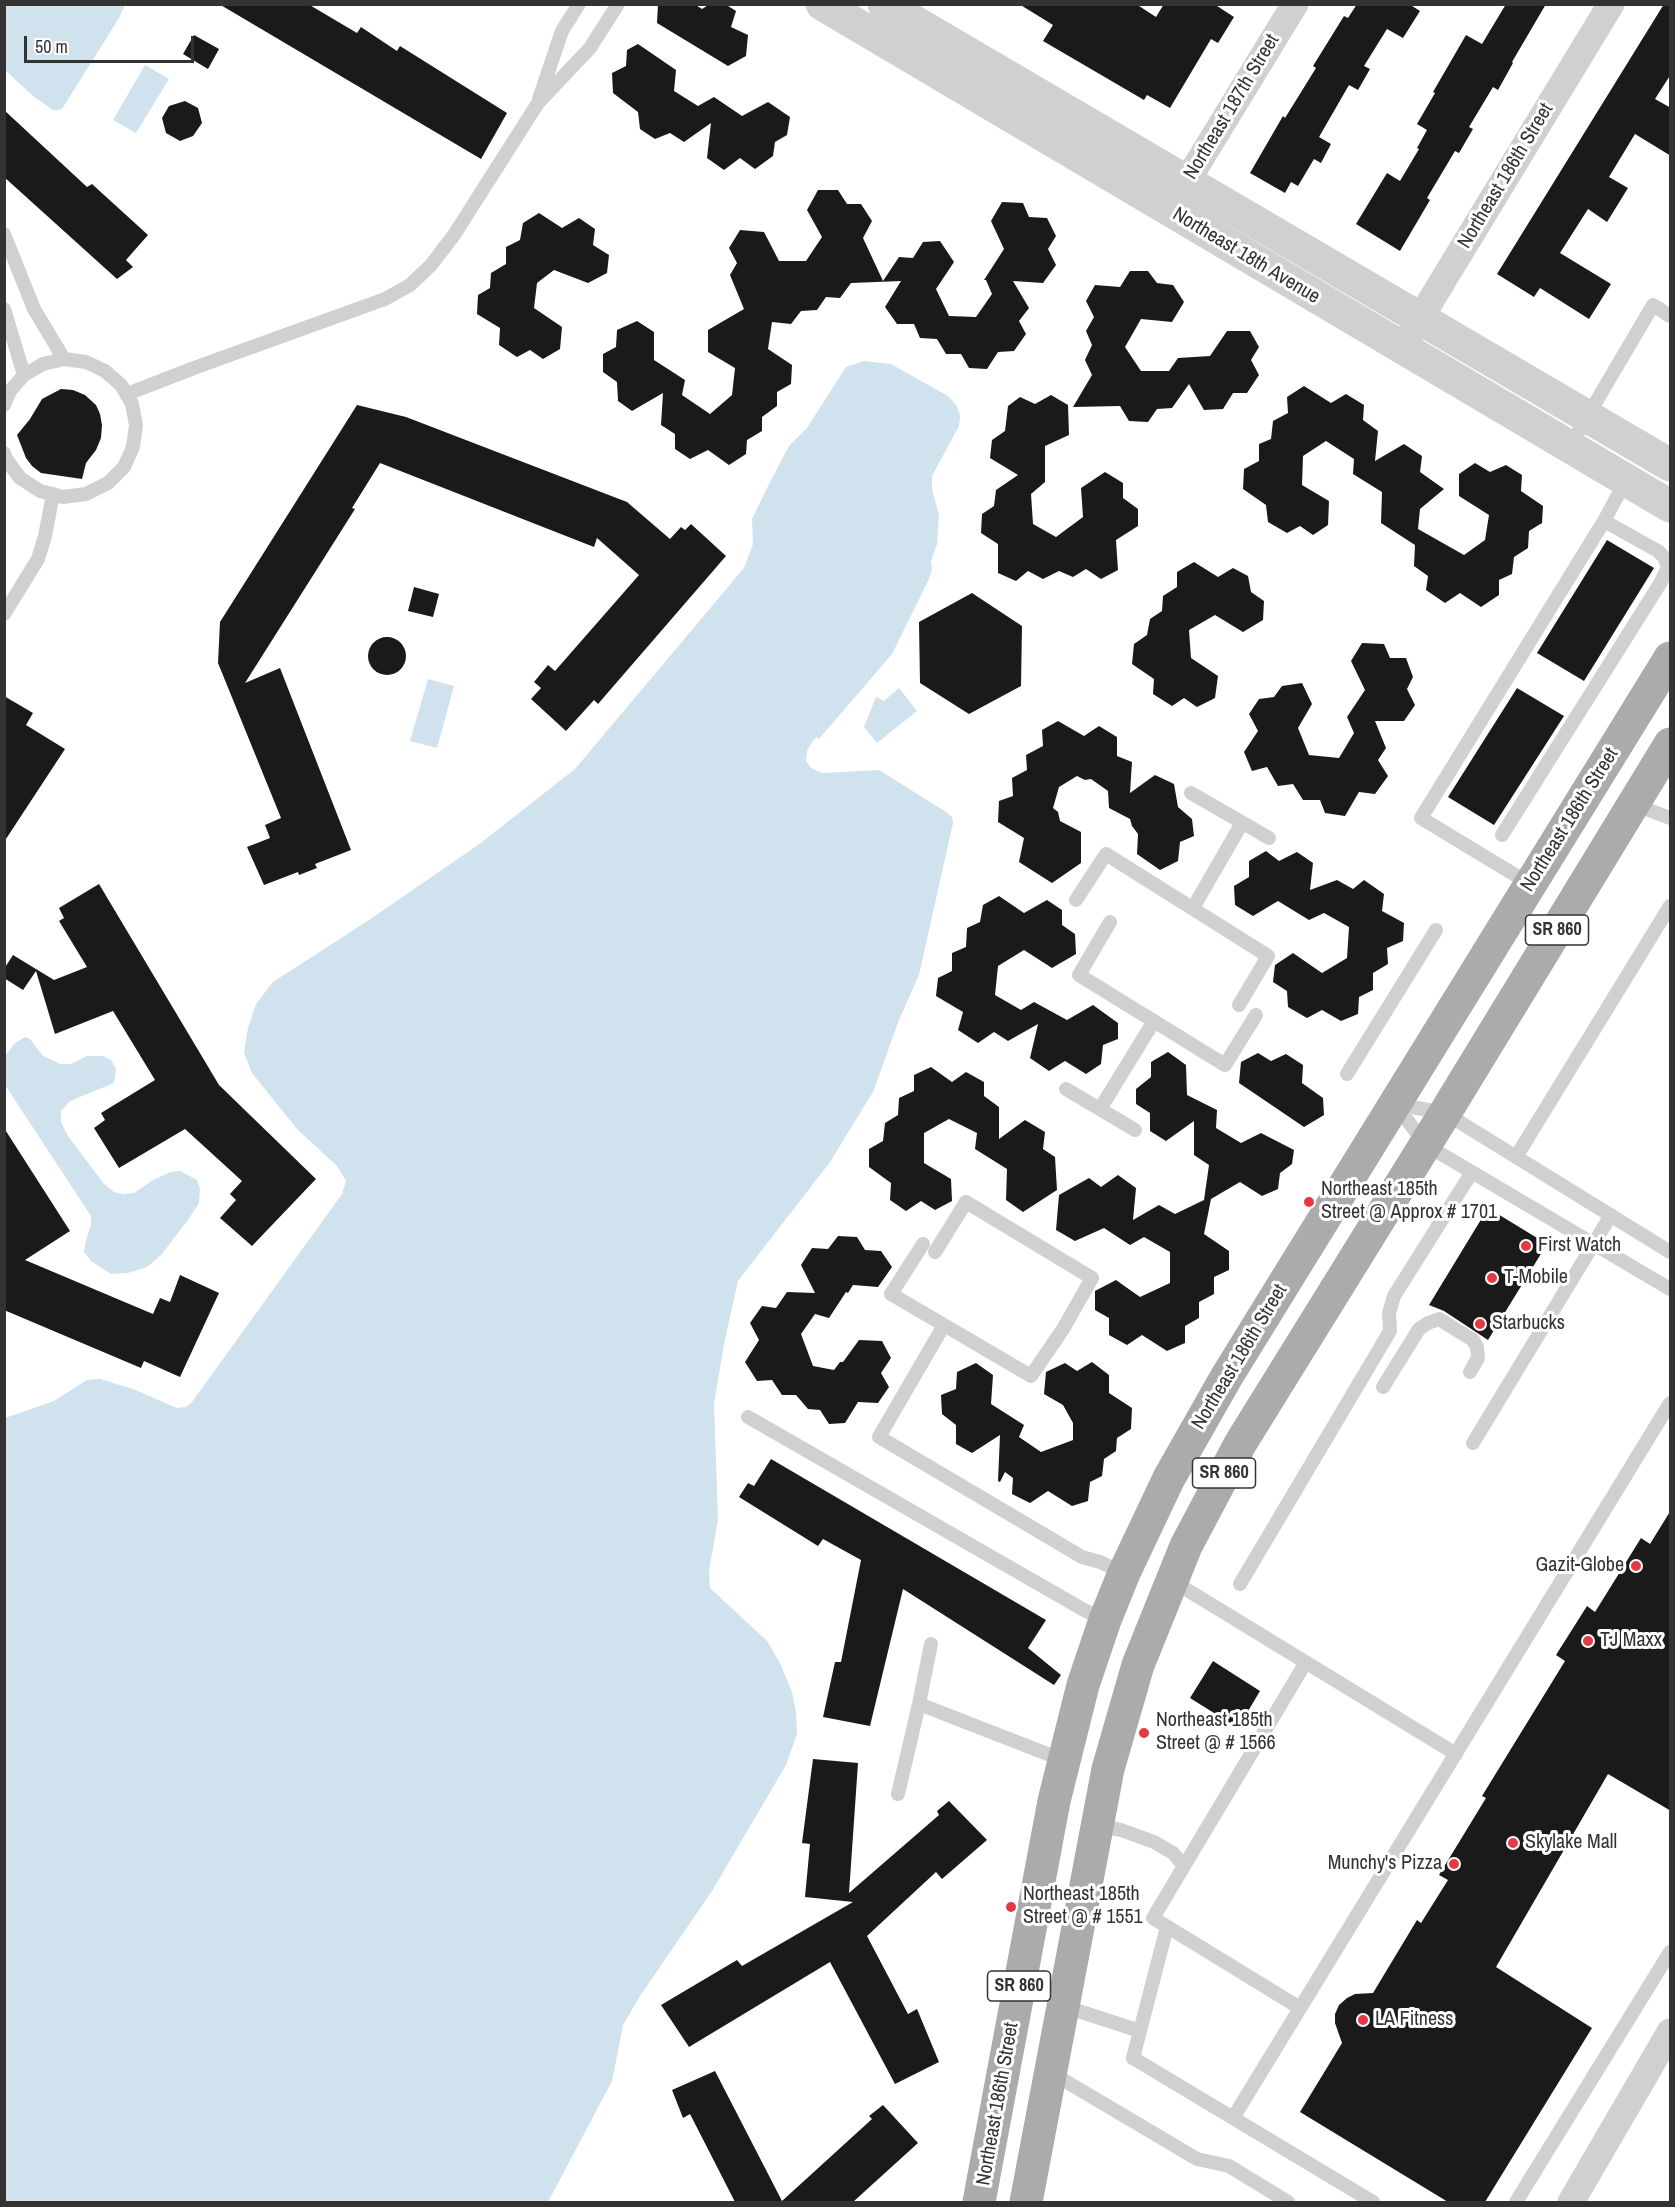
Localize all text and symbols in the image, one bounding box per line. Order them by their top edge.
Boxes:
scale bar [27,24,196,62]
street label: Northeast 187th Street [1179,30,1285,184]
text: 50 m [35,34,68,59]
street label: Northeast 186th Street [1453,99,1559,253]
street label: Northeast 18th Avenue [1168,203,1324,309]
street label: Northeast 186th Street [1516,744,1624,896]
road number: SR 860 [1526,915,1588,945]
place label: Northeast 185th Street @ Approx # 1701 [1321,1178,1497,1225]
marker: Northeast 185th Street @ Approx # 1701 [1302,1195,1316,1209]
place label: First Watch [1538,1234,1621,1258]
marker: First Watch [1519,1239,1533,1253]
place label: T-Mobile [1504,1266,1568,1290]
marker: T-Mobile [1485,1271,1499,1285]
street label: Northeast 186th Street [1187,1280,1293,1434]
place label: Starbucks [1492,1312,1565,1336]
marker: Starbucks [1473,1317,1487,1331]
road number: SR 860 [1192,1458,1256,1488]
place label: Gazit-Globe [1536,1554,1624,1578]
marker: Gazit-Globe [1629,1559,1643,1573]
place label: TJ Maxx [1600,1629,1662,1653]
marker: TJ Maxx [1581,1634,1595,1648]
place label: Northeast 185th Street @ # 1566 [1156,1709,1276,1756]
marker: Northeast 185th Street @ # 1566 [1137,1726,1151,1740]
place label: Skylake Mall [1525,1831,1617,1855]
marker: Skylake Mall [1506,1836,1520,1850]
place label: Munchy's Pizza [1328,1852,1442,1876]
marker: Munchy's Pizza [1447,1857,1461,1871]
place label: Northeast 185th Street @ # 1551 [1023,1883,1143,1930]
marker: Northeast 185th Street @ # 1551 [1004,1900,1018,1914]
road number: SR 860 [988,1971,1050,2001]
place label: LA Fitness [1375,2008,1453,2032]
marker: LA Fitness [1356,2013,1370,2027]
street label: Northeast 186th Street [972,2021,1024,2187]

